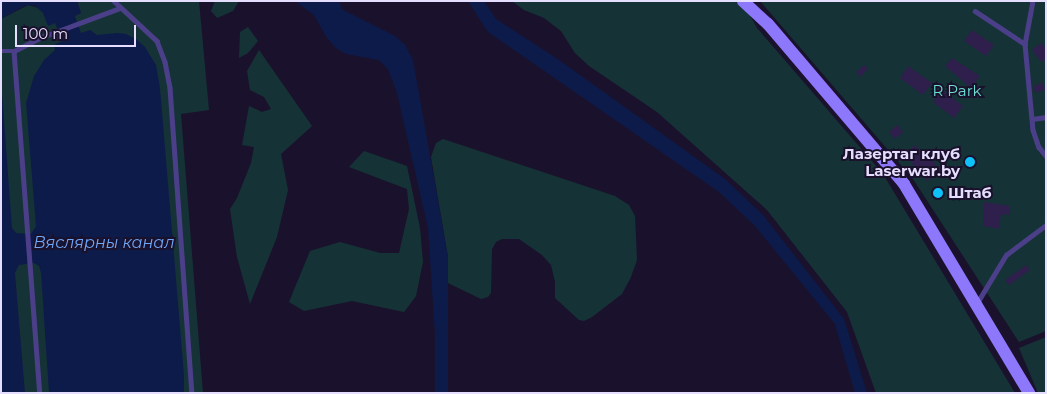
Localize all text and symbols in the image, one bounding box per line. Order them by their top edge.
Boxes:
scale bar [18,15,139,47]
text: 100 m [23,24,68,43]
park label: R Park [932,82,982,100]
place label: Лазертаг клуб Laserwar.by [843,144,960,179]
marker: Лазертаг клуб Laserwar.by [964,156,976,168]
place label: Штаб [948,184,992,202]
marker: Штаб [932,187,944,199]
water label: Вяслярны канал [33,233,175,253]

